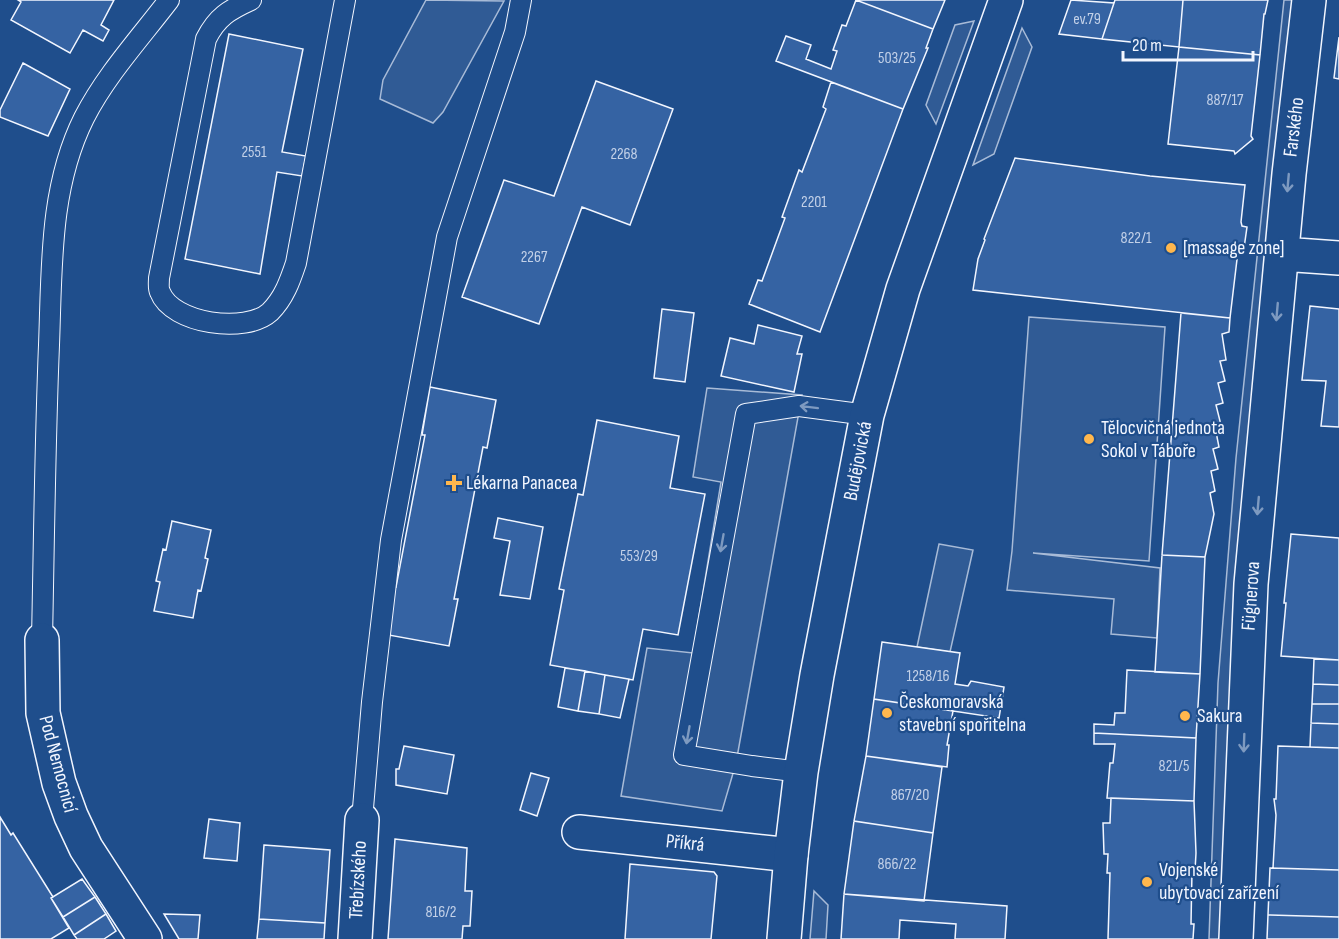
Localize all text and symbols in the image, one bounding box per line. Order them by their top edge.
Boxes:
house number: ev.79 [1073,10,1101,29]
scale bar [1123,24,1254,62]
text: 20 m [1132,35,1162,56]
house number: 503/25 [878,49,916,68]
house number: 887/17 [1207,91,1244,110]
street label: Farského [1278,96,1310,158]
house number: 2551 [241,143,267,162]
house number: 2268 [610,145,638,164]
one-way arrow [1282,173,1293,193]
house number: 2201 [801,193,827,212]
house number: 822/1 [1120,229,1152,248]
place label: [massage zone] [1183,236,1285,260]
marker: [massage zone] [1164,241,1178,255]
house number: 2267 [521,248,548,267]
one-way arrow [1271,302,1282,321]
one-way arrow [799,401,819,412]
place label: Tělocvičná jednota Sokol v Táboře [1101,416,1225,463]
street label: Budějovická [839,419,877,503]
marker: Tělocvičná jednota Sokol v Táboře [1082,432,1096,446]
place label: Lékarna Panacea [466,471,578,495]
marker: Lékarna Panacea [447,476,461,490]
one-way arrow [1252,496,1263,516]
one-way arrow [717,532,728,552]
house number: 553/29 [620,547,658,566]
street label: Fügnerova [1237,561,1265,631]
house number: 1258/16 [906,667,950,686]
place label: Českomoravská stavební spořitelna [899,690,1026,737]
place label: Sakura [1197,704,1242,728]
marker: Českomoravská stavební spořitelna [880,706,894,720]
marker: Sakura [1178,709,1192,723]
street label: Pod Nemocnicí [34,713,83,815]
one-way arrow [682,724,693,744]
one-way arrow [1238,732,1250,752]
house number: 821/5 [1159,757,1189,776]
house number: 867/20 [891,786,929,805]
street label: Příkrá [665,829,705,857]
street label: Třebízského [344,840,372,920]
house number: 866/22 [878,855,916,874]
place label: Vojenské ubytovací zařízení [1159,858,1279,905]
marker: Vojenské ubytovací zařízení [1140,875,1154,889]
house number: 816/2 [426,903,456,922]

